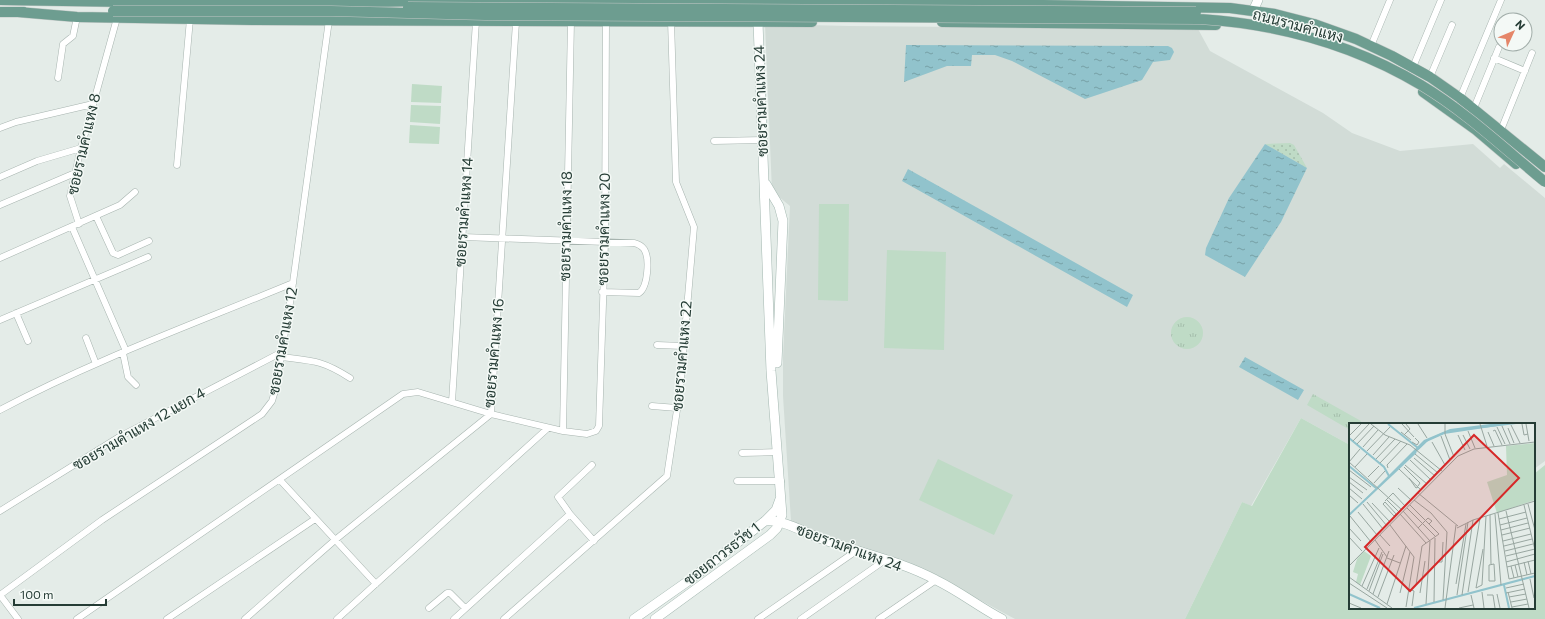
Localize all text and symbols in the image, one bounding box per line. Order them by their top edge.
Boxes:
street label: ถนนรามคำแหง [1251,4,1345,46]
north arrow [1493,12,1533,52]
text: N [1513,17,1528,32]
street label: ซอยรามคำแหง 24 [749,45,771,157]
street label: ซอยรามคำแหง 8 [63,91,103,196]
street label: ซอยรามคำแหง 14 [450,156,476,267]
street label: ซอยรามคำแหง 18 [555,171,575,281]
street label: ซอยรามคำแหง 20 [593,172,613,285]
street label: ซอยรามคำแหง 12 [264,285,300,396]
street label: ซอยรามคำแหง 16 [479,297,507,409]
street label: ซอยรามคำแหง 22 [667,300,695,412]
street label: ซอยรามคำแหง 12 แยก 4 [69,383,208,473]
inset map [1349,423,1535,609]
street label: ซอยถาวรธวัช 1 [680,518,763,589]
street label: ซอยรามคำแหง 24 [794,520,905,575]
scale bar [14,581,106,607]
text: 100 m [20,587,54,601]

